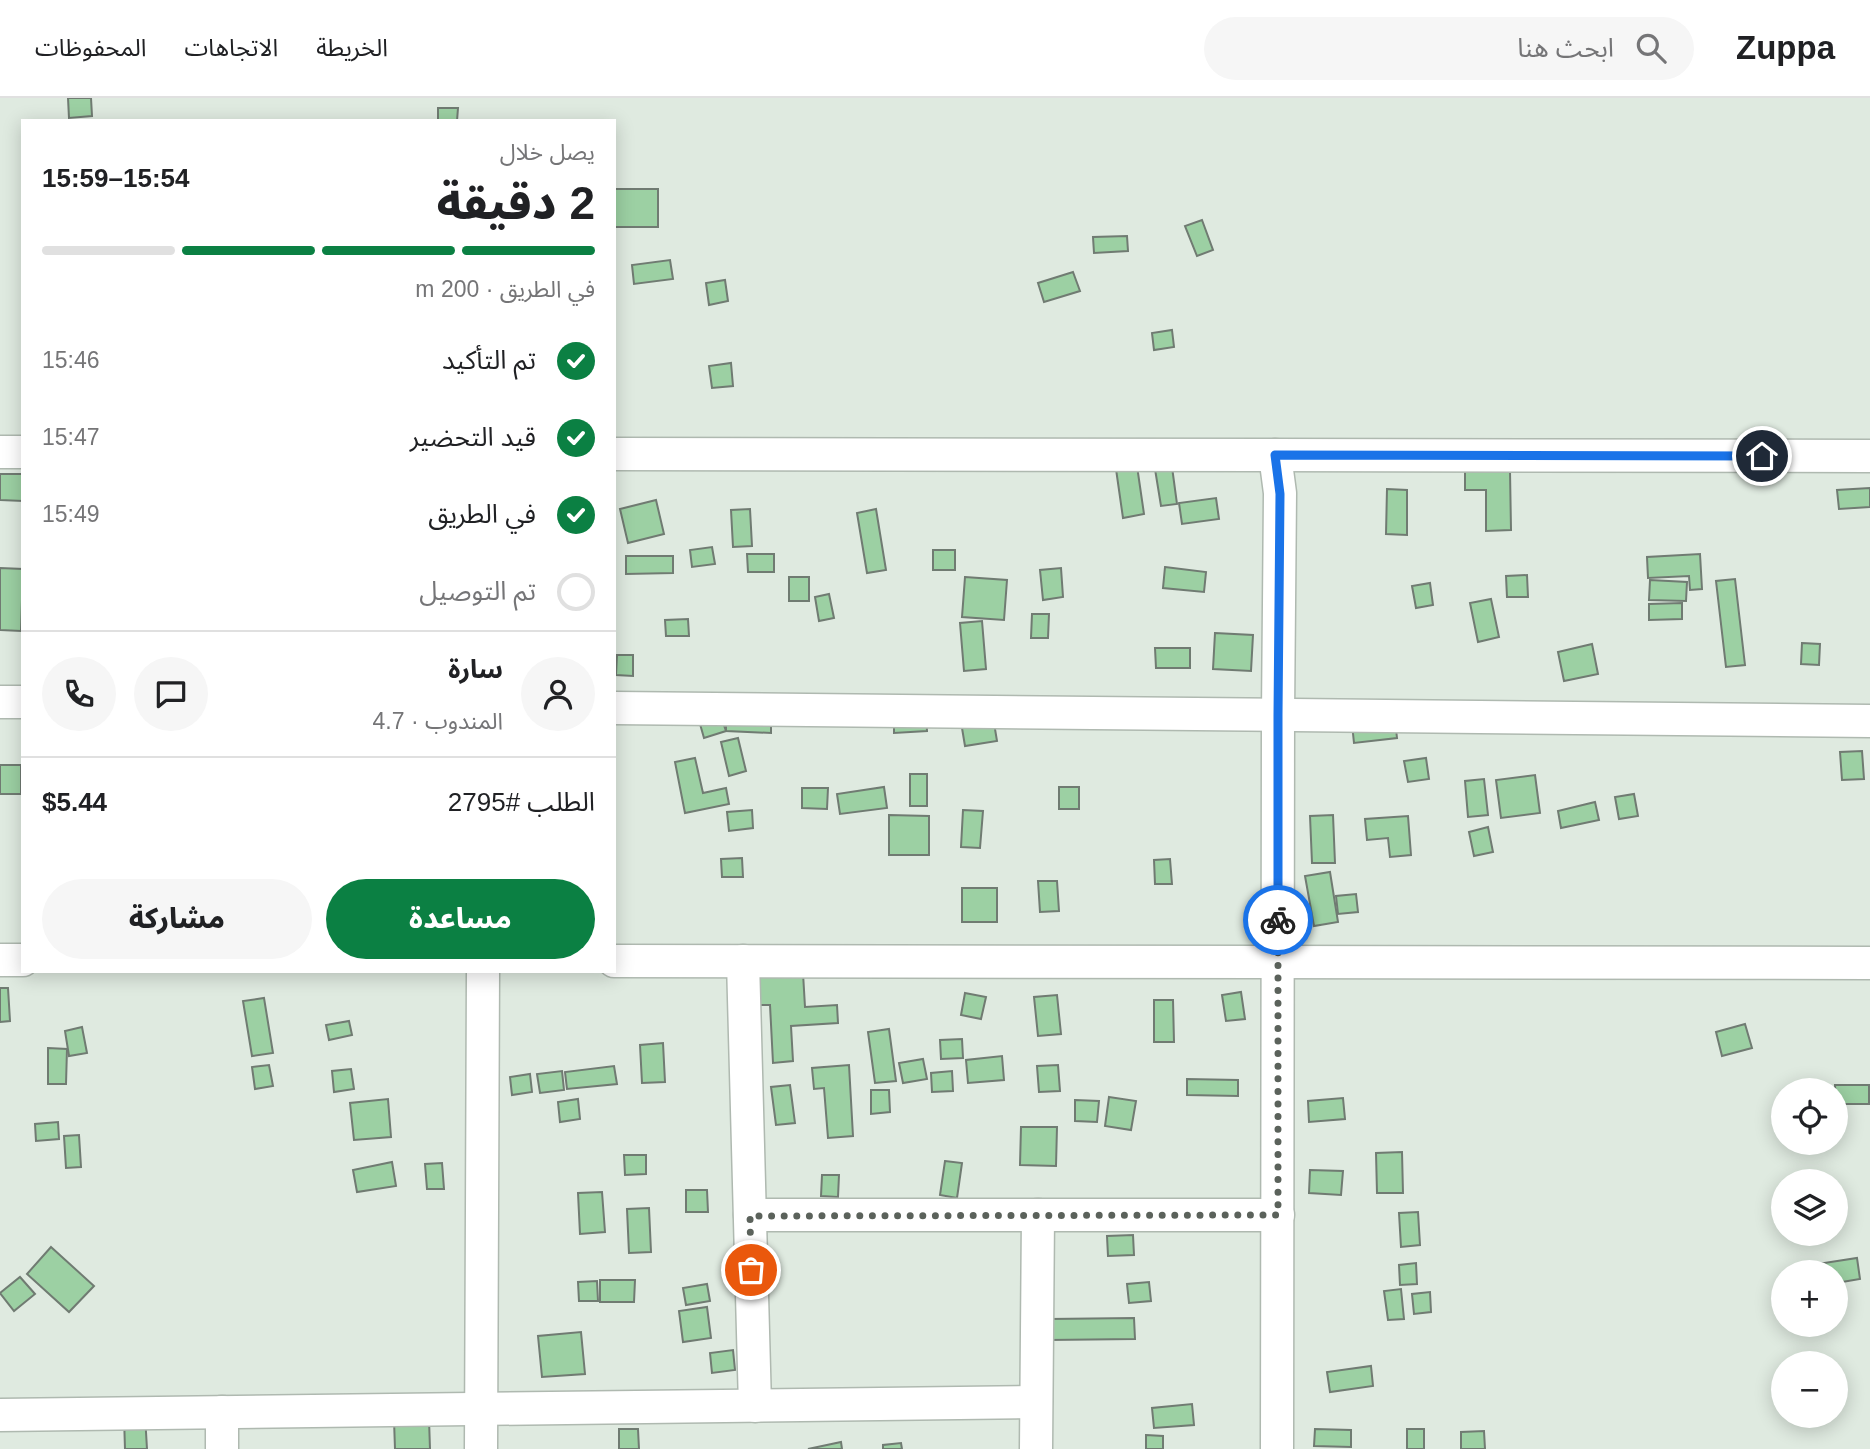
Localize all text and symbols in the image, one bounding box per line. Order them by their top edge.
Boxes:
search box [1204,17,1694,80]
icon: search [1632,29,1670,67]
text: Zuppa [1736,29,1835,66]
text: ابحث هنا [1517,33,1614,63]
text: المحفوظات [35,34,146,61]
text: الاتجاهات [184,34,278,61]
text: الخريطة [316,34,388,61]
text: يصل خلال [500,139,595,165]
text: 15:54–15:59 [42,163,189,193]
text: 2 دقيقة [437,177,595,229]
text: في الطريق · 200 m [415,276,595,302]
icon: check [557,342,595,380]
text: تم التأكيد [442,345,536,375]
text: 15:46 [42,347,100,373]
icon: check [557,419,595,457]
text: قيد التحضير [410,422,536,452]
text: 15:47 [42,424,100,450]
pin [1732,426,1792,486]
icon: home [1743,437,1781,475]
icon: check [557,496,595,534]
text: في الطريق [428,499,536,529]
text: 15:49 [42,501,100,527]
text: تم التوصيل [419,576,536,606]
text: سارة [448,654,503,684]
button: phone [42,657,116,731]
button: chat [134,657,208,731]
button: person [521,657,595,731]
text: المندوب · 4.7 [373,708,503,734]
text: $5.44 [42,787,107,817]
text: الطلب #2795 [448,787,595,817]
button: مشاركة [42,879,312,959]
button: مساعدة [326,879,595,959]
courier [1243,885,1313,955]
icon: bike [1259,901,1297,939]
map controls [1771,1078,1848,1428]
button: locate [1771,1078,1848,1155]
button: layers [1771,1169,1848,1246]
pin [721,1240,781,1300]
icon: bag [732,1251,770,1289]
button: + [1771,1260,1848,1337]
button: − [1771,1351,1848,1428]

